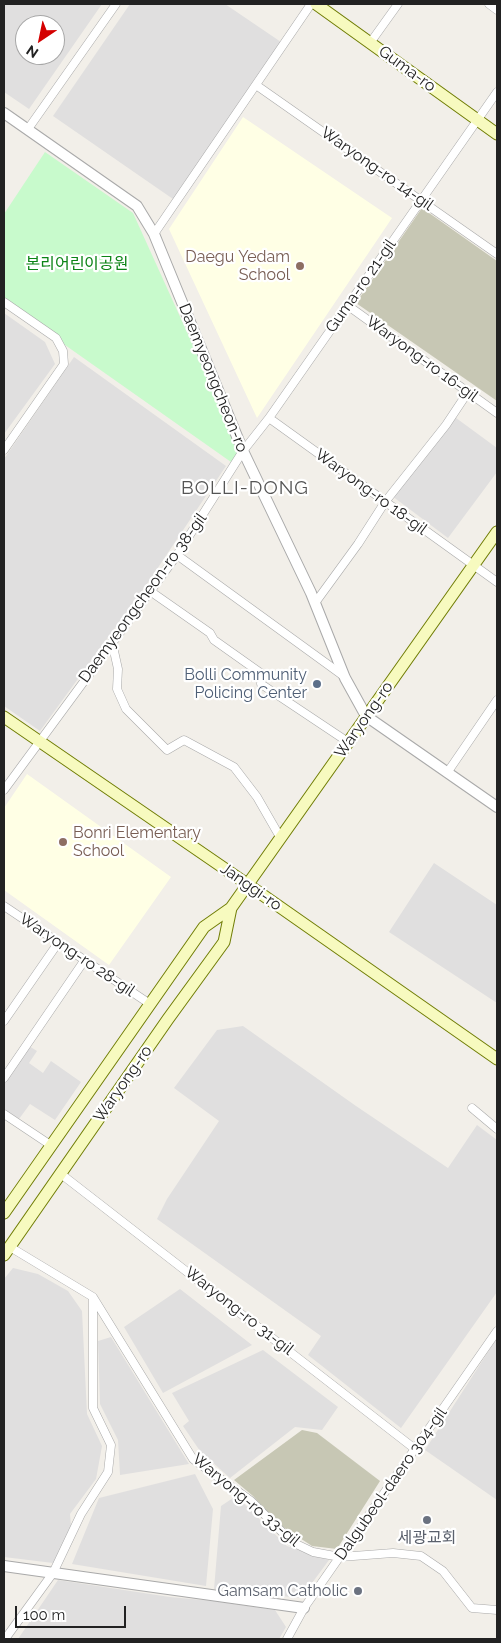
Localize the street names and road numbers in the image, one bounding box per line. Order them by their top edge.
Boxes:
street label: Guma-ro [375,42,439,96]
street label: Waryong-ro 14-gil [317,123,437,215]
street label: Guma-ro 21-gil [322,236,400,336]
street label: Daemyeongcheon-ro [174,301,252,455]
street label: Waryong-ro 16-gil [362,312,482,406]
street label: Waryong-ro 18-gil [311,445,431,539]
street label: Daemyeongcheon-ro 38-gil [75,509,211,687]
street label: Waryong-ro [331,678,397,762]
street label: Janggi-ro [217,859,285,915]
street label: Waryong-ro 28-gil [16,909,138,1001]
street label: Waryong-ro [90,1042,156,1126]
street label: Waryong-ro 31-gil [181,1263,297,1359]
street label: Dalgubeol-daero 304-gil [331,1404,451,1564]
street label: Waryong-ro 33-gil [188,1449,304,1551]

